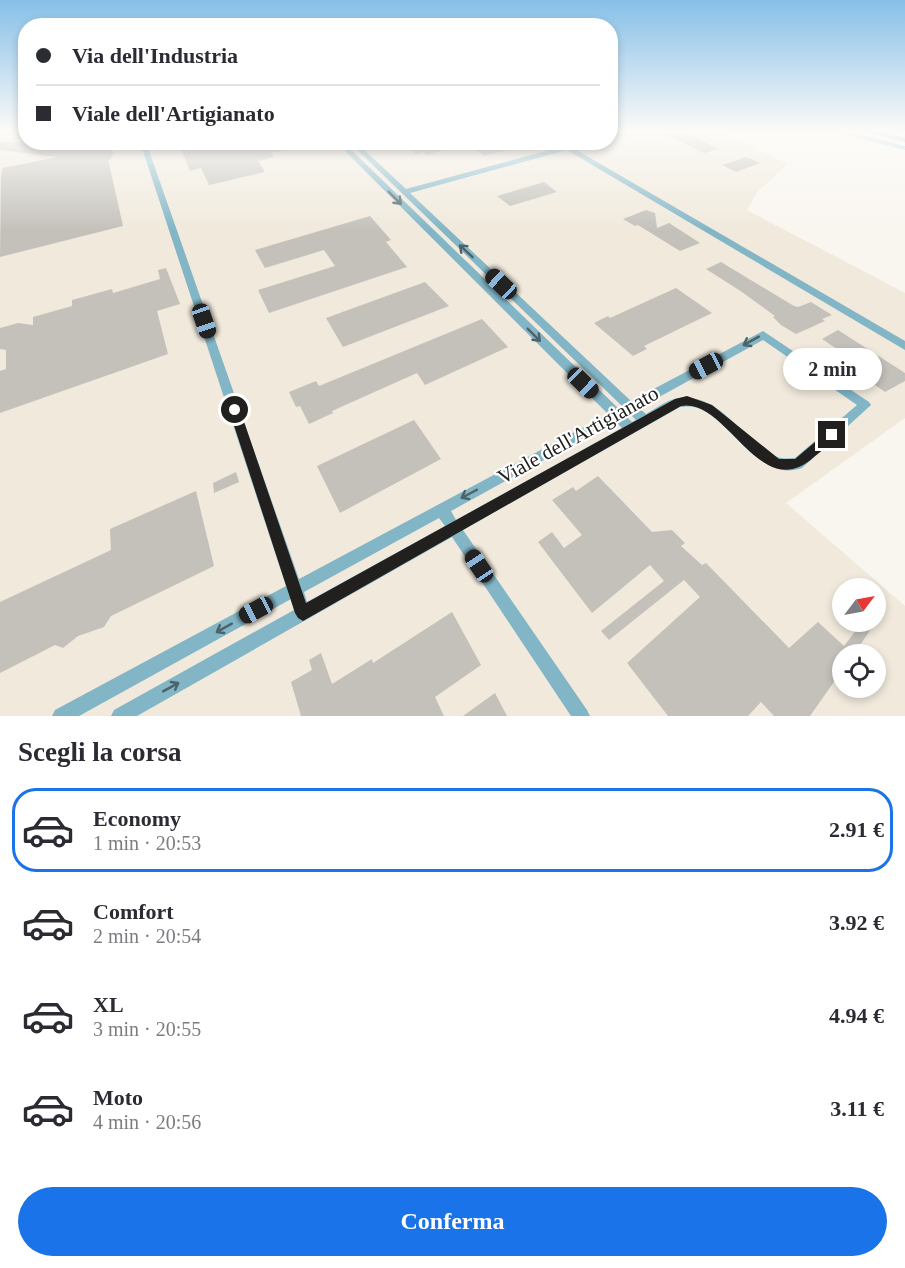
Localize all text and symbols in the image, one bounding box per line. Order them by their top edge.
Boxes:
text: Via dell'Industria [72,43,238,68]
text: Viale dell'Artigianato [72,101,275,126]
one-way arrow [388,191,403,206]
one-way arrow [458,243,473,258]
car [482,265,520,303]
car [190,301,218,341]
one-way arrow [527,328,542,342]
one-way arrow [743,335,760,347]
callout: 2 min [782,348,882,390]
car [686,350,726,382]
text: 2 min [808,358,857,380]
car [564,364,602,402]
street label: Viale dell'Artigianato [493,381,663,489]
route start [221,396,248,423]
route end [818,421,845,448]
one-way arrow [461,488,478,500]
car [461,546,497,586]
north arrow [832,578,886,632]
map controls [832,578,886,698]
car [236,594,276,626]
one-way arrow [215,623,233,634]
button: locate [832,644,886,698]
one-way arrow [162,681,179,693]
text: Scegli la corsa [18,737,181,767]
icon: car [21,803,75,857]
text: Economy [93,806,181,831]
text: 2.91 € [829,817,884,842]
text: 1 min · 20:53 [93,832,201,854]
icon: car [21,896,75,950]
text: Comfort [93,899,174,924]
text: 3.92 € [829,910,884,935]
text: 2 min · 20:54 [93,925,201,947]
icon: car [21,989,75,1043]
text: XL [93,992,124,1017]
text: 4.94 € [829,1003,884,1028]
text: 3 min · 20:55 [93,1018,201,1040]
icon: car [21,1082,75,1136]
text: Moto [93,1085,143,1110]
text: 3.11 € [830,1096,884,1121]
text: 4 min · 20:56 [93,1111,201,1133]
button: Conferma [18,1187,887,1256]

